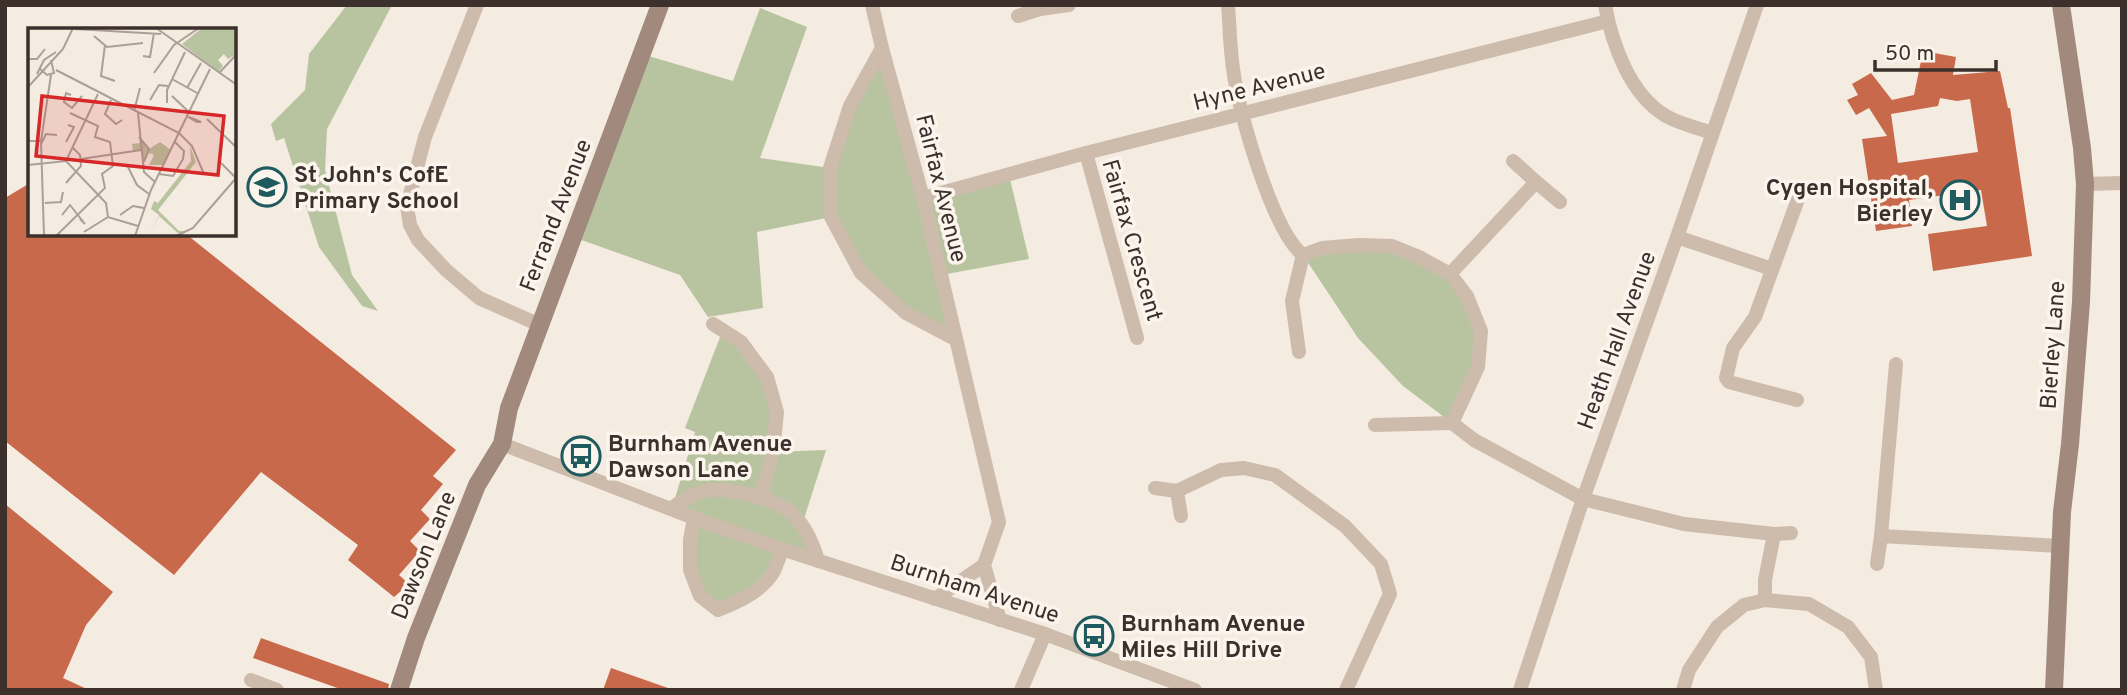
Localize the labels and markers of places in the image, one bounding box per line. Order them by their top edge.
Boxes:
place label: St John's CofE Primary School [294,162,459,217]
school or university icon: St John's CofE Primary School [246,166,288,208]
place label: Cygen Hospital, Bierley [1766,175,1933,230]
hospital icon: Cygen Hospital, Bierley [1939,179,1981,221]
place label: Burnham Avenue Dawson Lane [608,431,792,486]
bus stop icon: Burnham Avenue Dawson Lane [560,435,602,477]
place label: Burnham Avenue Miles Hill Drive [1121,611,1305,666]
bus stop icon: Burnham Avenue Miles Hill Drive [1073,615,1115,657]

